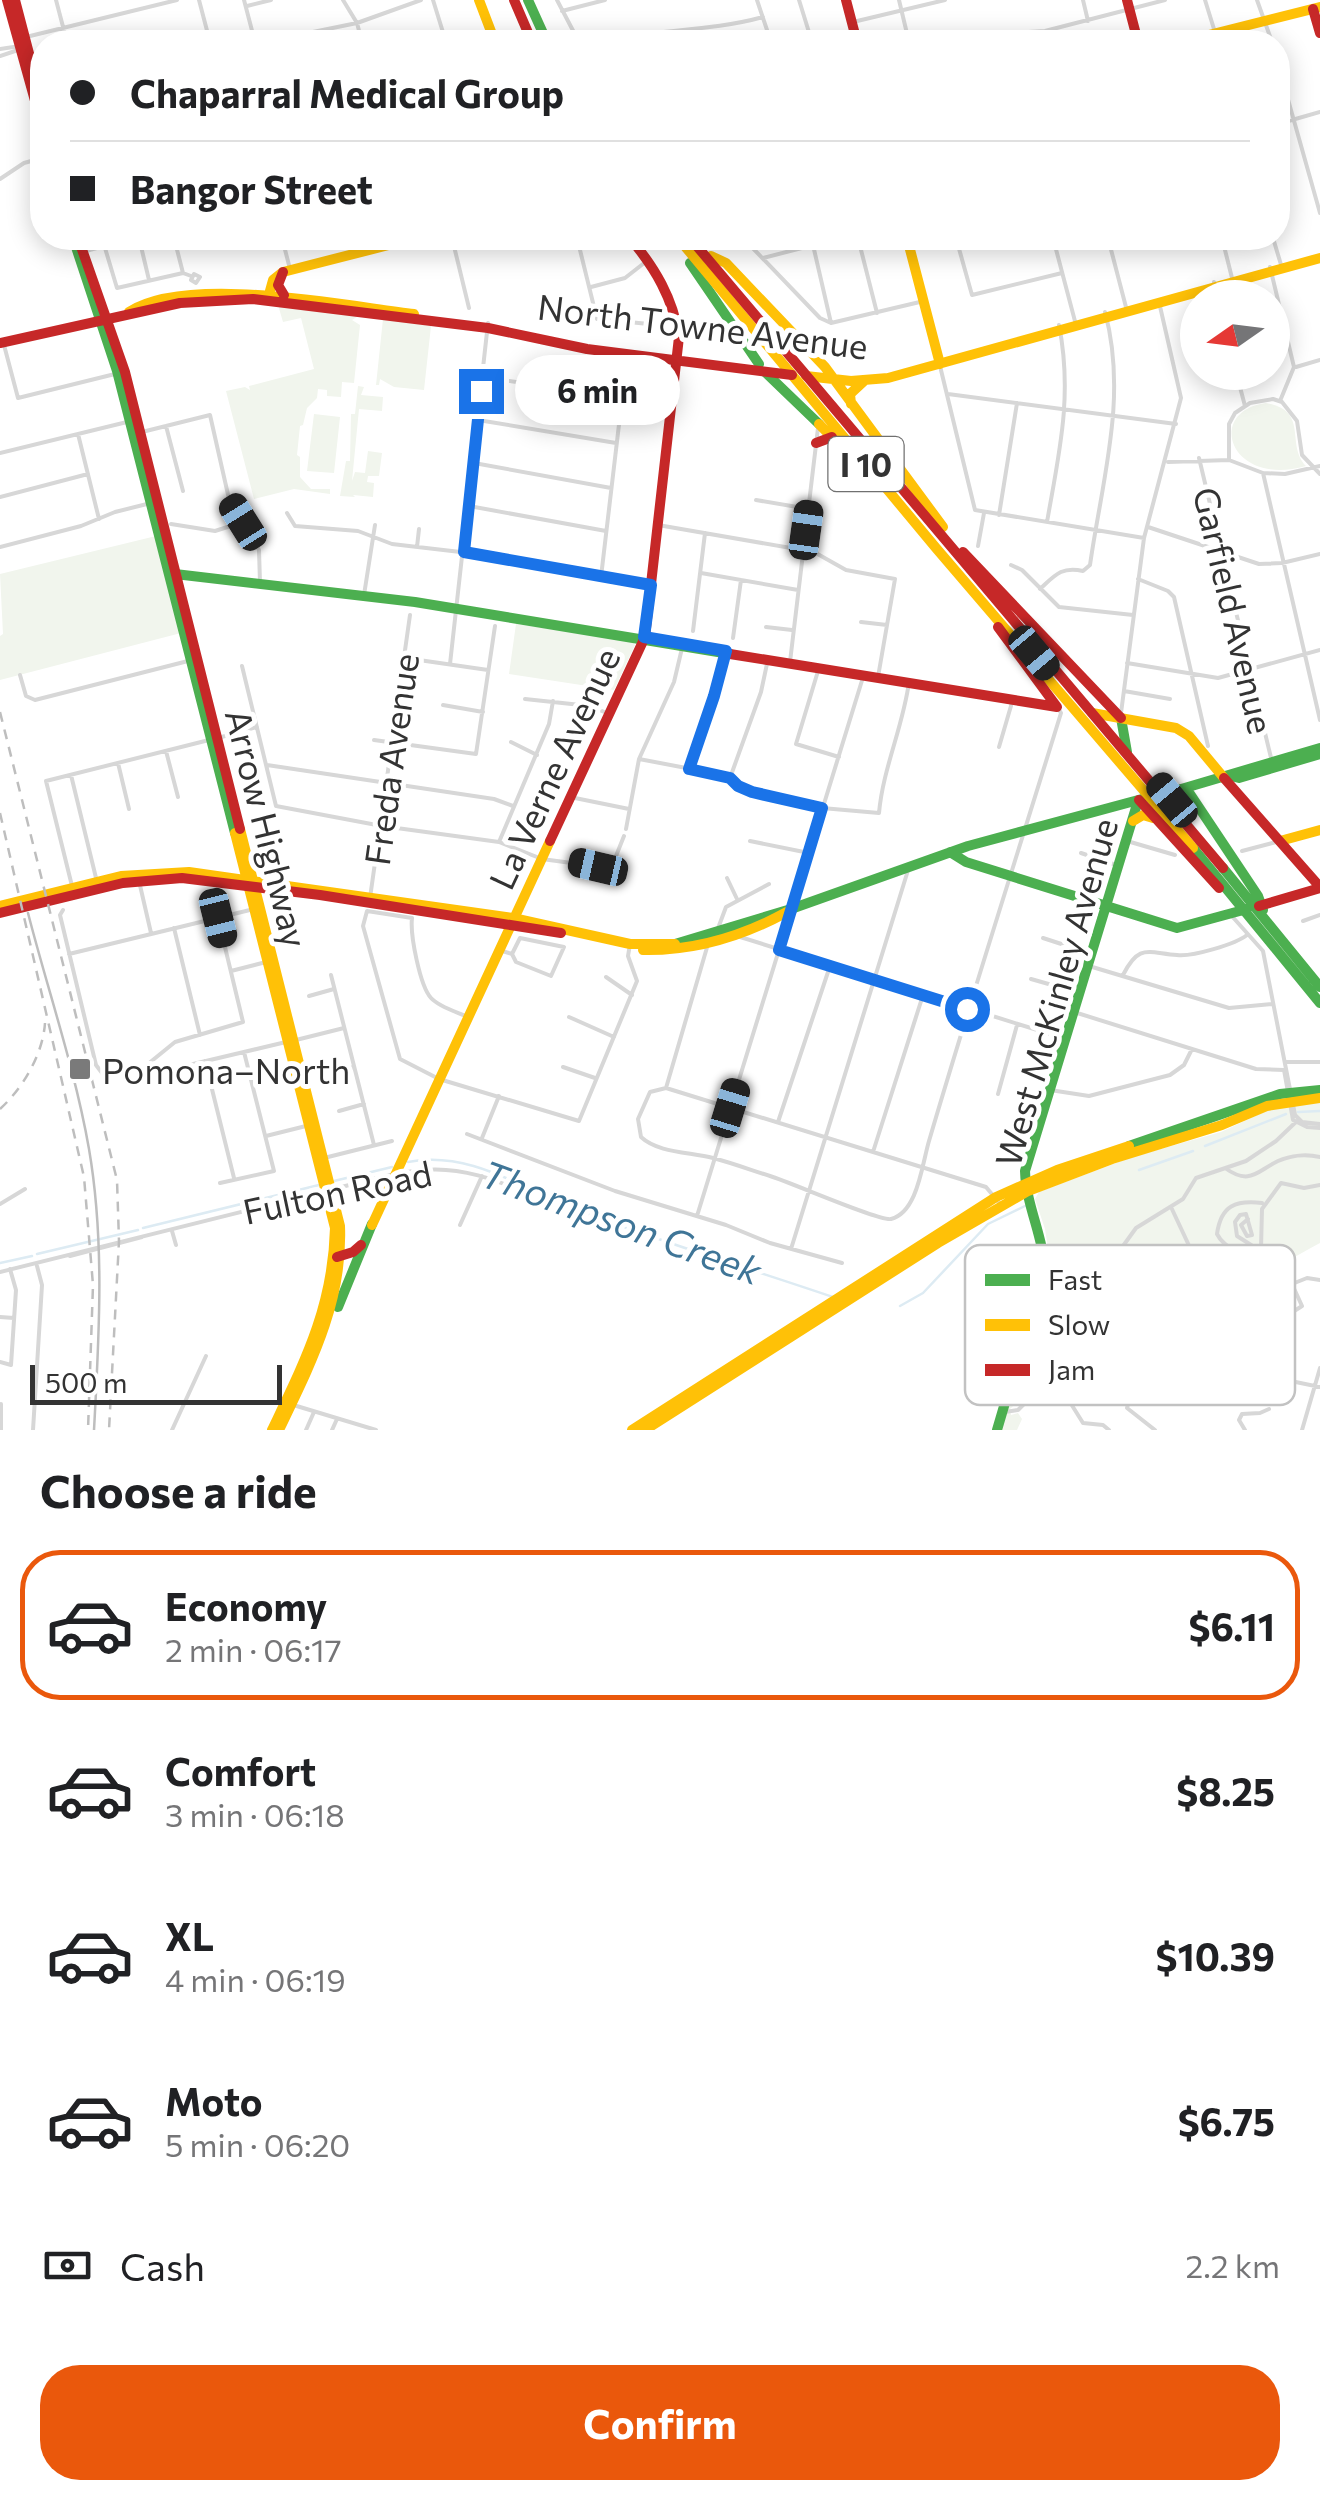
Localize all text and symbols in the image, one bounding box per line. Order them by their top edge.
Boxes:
text: Chaparral Medical Group [130,69,564,116]
text: Bangor Street [130,165,373,212]
north arrow [1180,280,1290,390]
map controls [1180,280,1290,390]
street label: North Towne Avenue [535,283,871,367]
callout: 6 min [516,356,681,426]
route end [459,369,504,414]
text: 6 min [557,370,638,410]
road number: I 10 [828,437,904,491]
street label: Garfield Avenue [1186,483,1284,737]
car [214,489,272,555]
car [787,498,825,562]
car [1003,620,1065,686]
street label: La Verne Avenue [478,641,628,895]
street label: Freda Avenue [354,650,426,868]
street label: Arrow Highway [218,704,318,952]
car [1141,767,1203,833]
street label: West McKinley Avenue [985,813,1125,1171]
car [565,846,631,888]
car [196,885,240,951]
route start [945,987,990,1032]
place label: Pomona–North [102,1048,350,1091]
marker: Pomona–North [67,1056,93,1082]
car [707,1075,753,1141]
water label: Thompson Creek [476,1149,770,1294]
street label: Fulton Road [239,1150,435,1232]
legend [965,1245,1295,1405]
text: Fast [1048,1262,1102,1296]
text: Slow [1048,1307,1110,1341]
text: Jam [1048,1352,1095,1386]
scale bar [30,1360,282,1404]
text: 500 m [45,1365,127,1399]
text: Choose a ride [40,1462,317,1517]
icon: car [45,1580,135,1670]
text: Economy [165,1582,327,1629]
text: $6.11 [1189,1602,1275,1649]
text: 2 min · 06:17 [165,1629,342,1669]
icon: car [45,1745,135,1835]
text: Comfort [165,1747,316,1794]
text: $8.25 [1176,1767,1275,1814]
text: 3 min · 06:18 [165,1794,345,1834]
icon: car [45,1910,135,2000]
text: XL [165,1912,214,1959]
text: $10.39 [1156,1932,1275,1979]
text: 4 min · 06:19 [165,1959,346,1999]
icon: car [45,2075,135,2165]
text: Moto [165,2077,263,2124]
text: $6.75 [1178,2097,1275,2144]
text: 5 min · 06:20 [165,2124,350,2164]
icon: cash [40,2238,95,2293]
text: Cash [120,2242,205,2289]
text: 2.2 km [1186,2245,1280,2285]
button: Confirm [40,2365,1280,2480]

